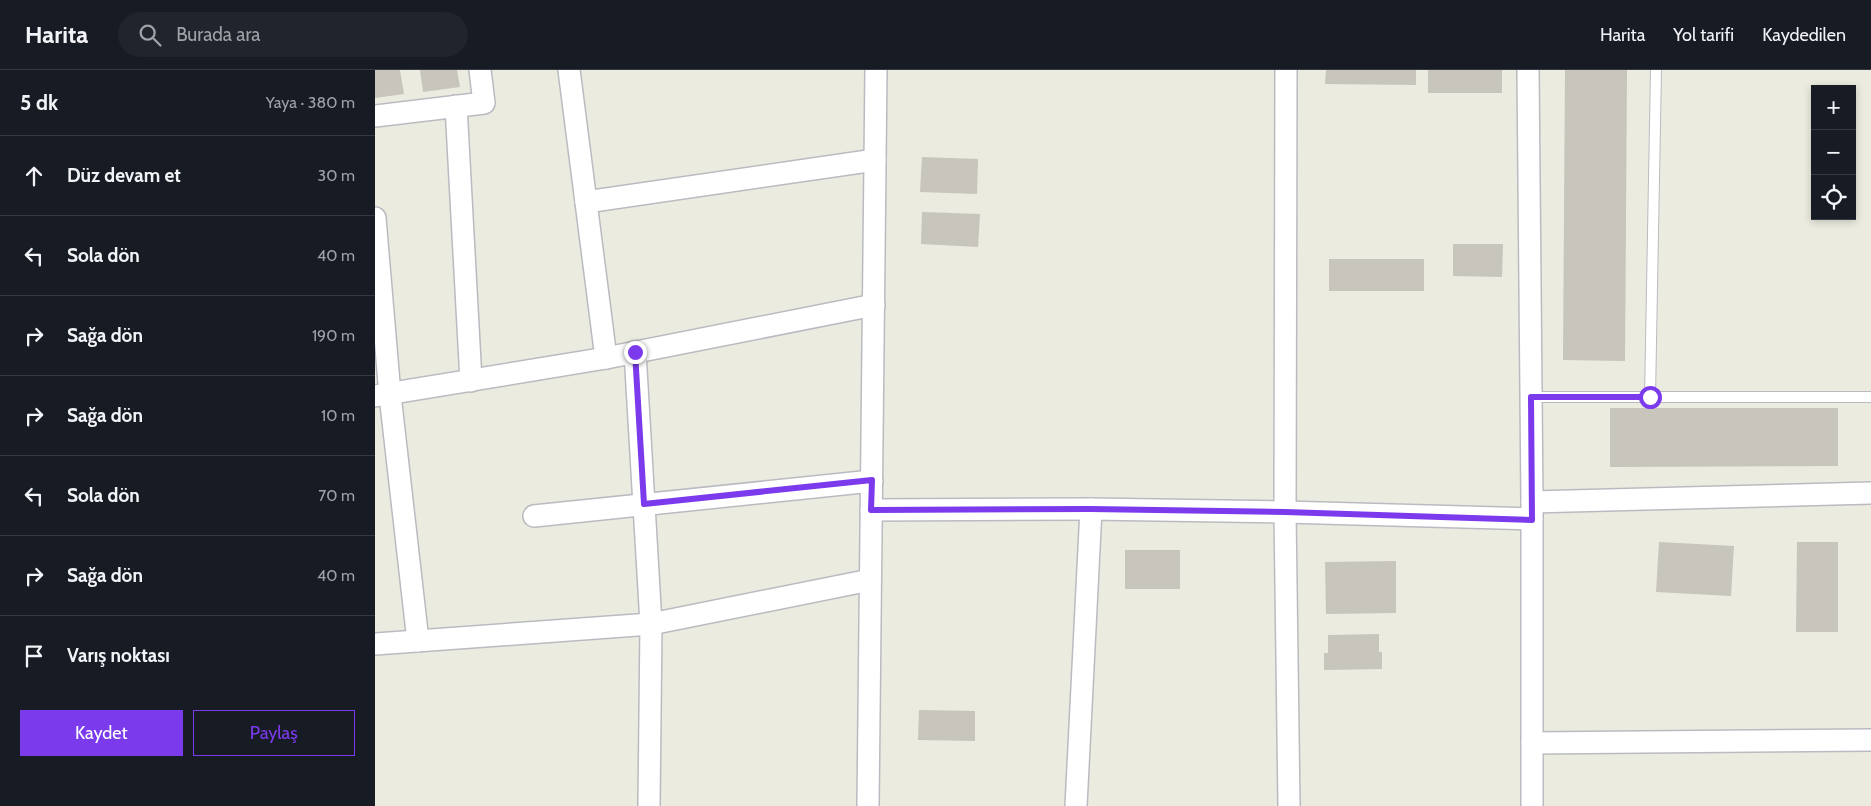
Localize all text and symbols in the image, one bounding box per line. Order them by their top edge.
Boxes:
search box [118,12,468,57]
text: Harita [25,20,88,49]
icon: search [136,21,164,49]
text: Burada ara [176,23,260,46]
text: Harita [1600,24,1645,46]
text: Yol tarifi [1673,24,1734,46]
text: Kaydedilen [1762,24,1846,46]
map controls [1811,85,1856,220]
button: + [1811,85,1856,130]
text: 5 dk [20,90,58,115]
text: Yaya · 380 m [266,93,355,112]
button: − [1811,130,1856,175]
icon: ahead [20,162,48,190]
text: Düz devam et [67,164,181,187]
text: 30 m [318,166,355,185]
button: locate [1811,175,1856,220]
icon: left [20,242,48,270]
text: Sola dön [67,244,140,267]
text: 40 m [317,246,355,265]
icon: right [20,322,48,350]
text: Sağa dön [67,324,143,347]
text: 190 m [312,326,355,345]
route end [624,341,647,364]
route start [1639,386,1662,409]
icon: right [20,402,48,430]
text: Sağa dön [67,404,143,427]
text: 10 m [321,406,355,425]
icon: left [20,482,48,510]
text: Sola dön [67,484,140,507]
text: 70 m [318,486,355,505]
icon: right [20,562,48,590]
text: Sağa dön [67,564,143,587]
text: 40 m [317,566,355,585]
icon: arrive [20,642,48,670]
text: Varış noktası [67,644,170,667]
button: Kaydet [20,710,183,756]
button: Paylaş [193,710,355,756]

